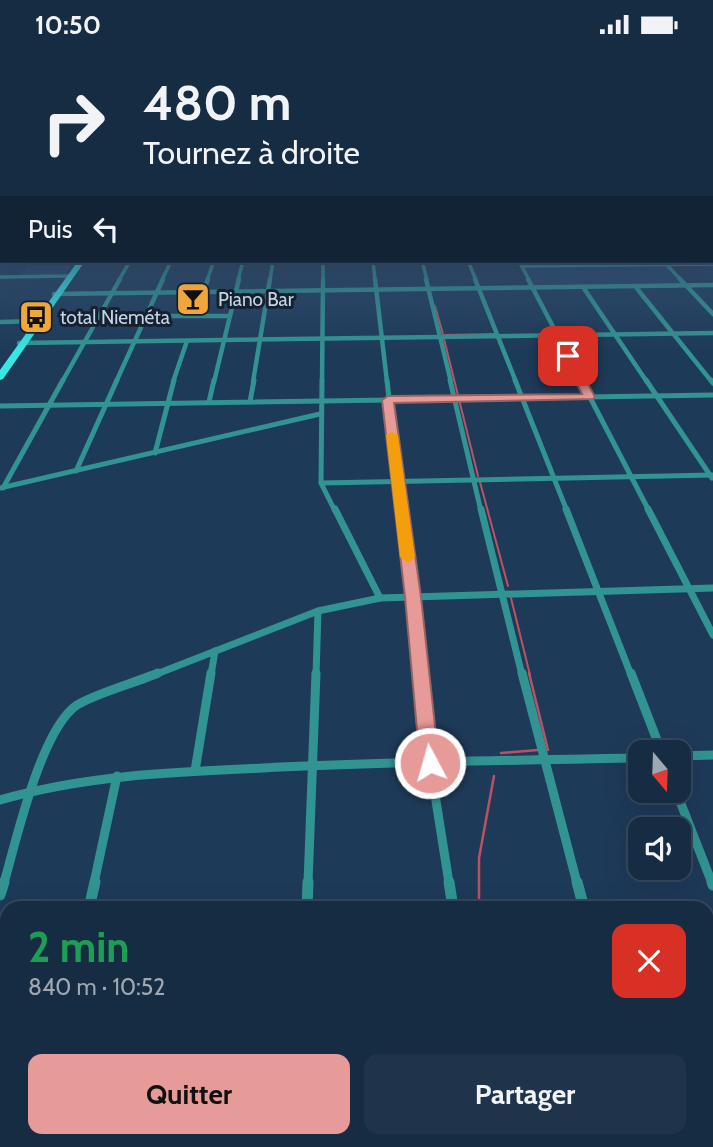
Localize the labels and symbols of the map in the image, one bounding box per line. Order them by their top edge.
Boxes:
bar icon: Piano Bar [174,280,212,318]
place label: Piano Bar [218,288,294,311]
bus stop icon: total Nieméta [17,298,55,336]
place label: total Nieméta [60,306,170,329]
pin [538,326,598,386]
position arrow [393,726,467,800]
north arrow [628,740,691,803]

